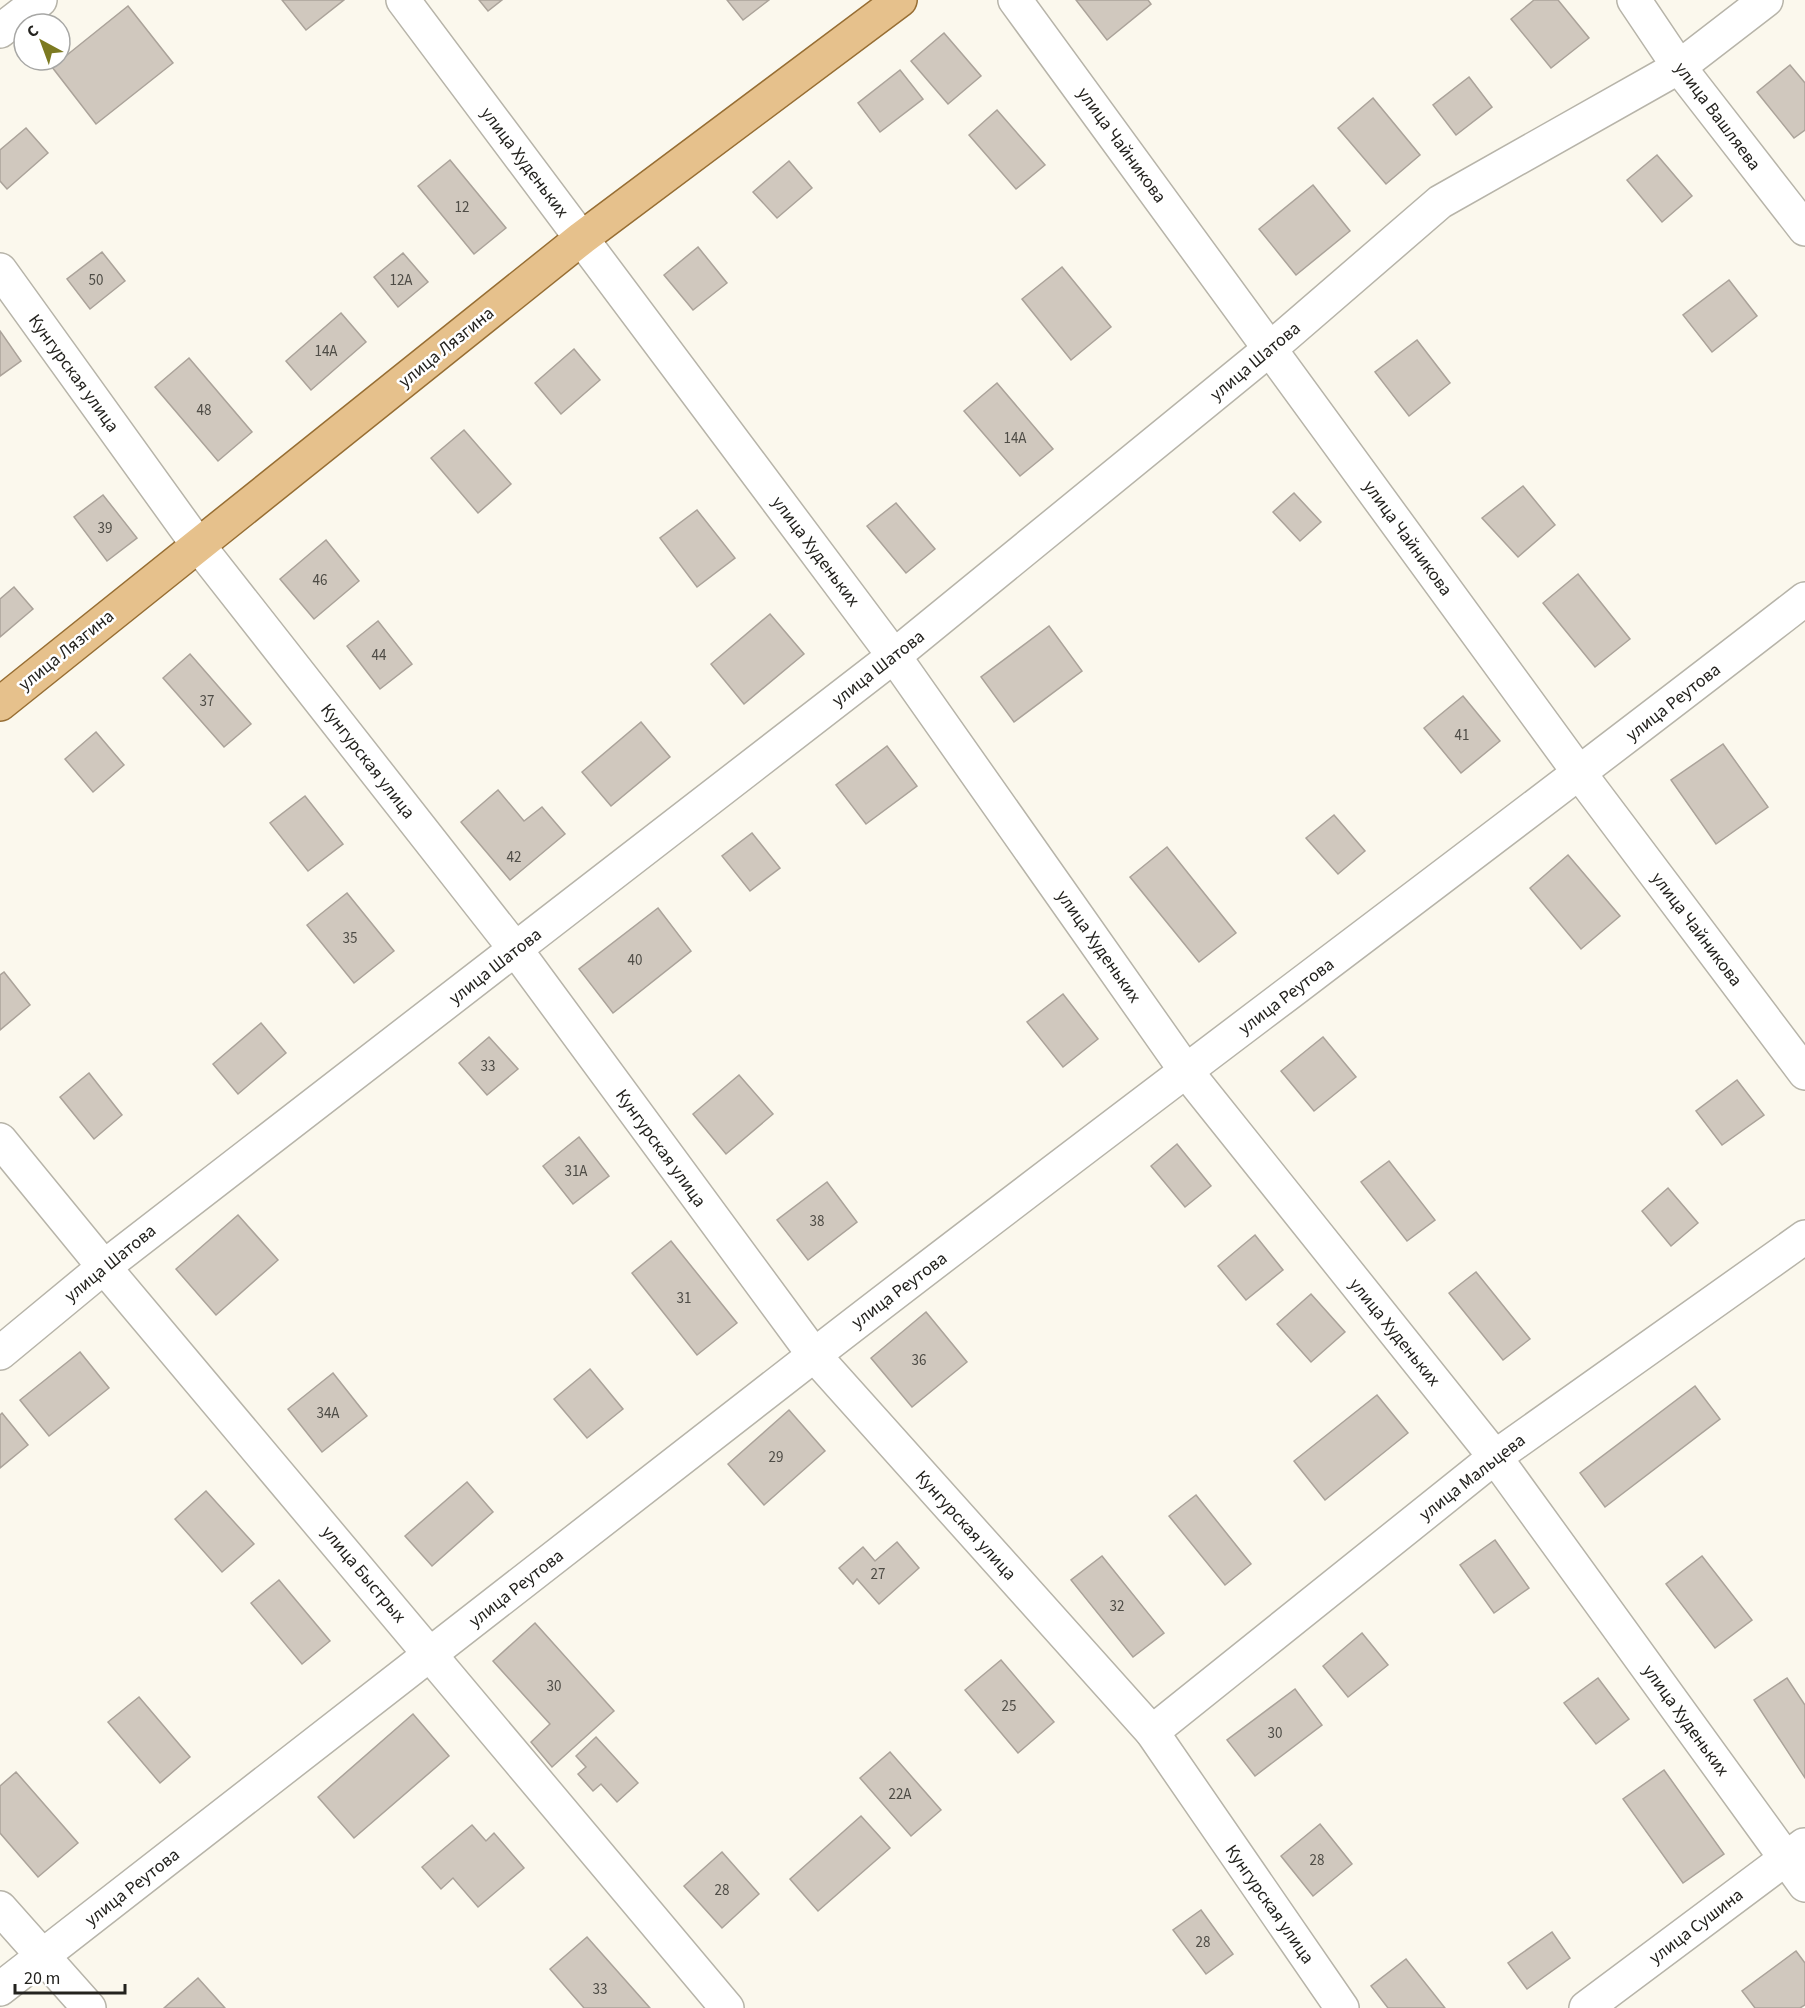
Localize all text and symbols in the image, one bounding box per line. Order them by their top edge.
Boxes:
north arrow [12,12,72,72]
text: С [22,20,44,43]
street label: улица Вашляева [1669,57,1767,176]
street label: улица Чайникова [1071,82,1172,208]
street label: улица Худеньких [475,102,574,223]
house number: 12 [455,197,469,218]
house number: 50 [89,270,103,291]
house number: 12А [389,270,413,291]
street label: улица Лязгина [393,301,499,394]
street label: Кунгурская улица [22,309,125,437]
street label: улица Шатова [1205,316,1306,407]
house number: 14А [314,341,338,362]
house number: 48 [197,400,211,421]
house number: 14А [1003,428,1027,449]
street label: улица Чайникова [1357,475,1458,601]
street label: улица Худеньких [766,491,865,612]
house number: 39 [98,518,112,539]
house number: 46 [313,570,327,591]
street label: улица Лязгина [13,604,119,697]
street label: улица Шатова [827,624,930,713]
house number: 44 [372,645,387,666]
street label: улица Реутова [1621,657,1726,747]
house number: 37 [200,691,214,712]
street label: Кунгурская улица [315,698,421,824]
house number: 41 [1455,725,1469,746]
house number: 42 [507,847,521,868]
street label: улица Чайникова [1645,867,1748,992]
street label: улица Худеньких [1050,885,1147,1008]
street label: улица Шатова [444,922,547,1011]
house number: 35 [343,928,357,949]
house number: 40 [628,950,642,971]
street label: улица Реутова [1233,952,1339,1041]
house number: 33 [481,1056,495,1077]
street label: Кунгурская улица [609,1084,712,1212]
house number: 31А [564,1161,588,1182]
house number: 38 [810,1211,824,1232]
street label: улица Шатова [59,1219,161,1308]
street label: улица Реутова [846,1246,952,1335]
street label: улица Худеньких [1343,1273,1446,1392]
house number: 31 [677,1288,691,1309]
house number: 36 [912,1350,926,1371]
house number: 34А [316,1403,340,1424]
street label: улица Мальцева [1414,1428,1531,1527]
house number: 29 [769,1447,783,1468]
street label: Кунгурская улица [909,1465,1022,1586]
street label: улица Быстрых [316,1520,412,1628]
street label: улица Реутова [464,1543,569,1633]
house number: 27 [871,1564,885,1585]
house number: 32 [1110,1596,1124,1617]
street label: улица Худеньких [1637,1659,1735,1781]
house number: 30 [547,1676,561,1697]
house number: 25 [1002,1696,1016,1717]
house number: 30 [1268,1723,1282,1744]
house number: 22А [888,1784,912,1805]
street label: Кунгурская улица [1219,1840,1320,1969]
street label: улица Реутова [80,1842,185,1932]
house number: 28 [1310,1850,1324,1871]
house number: 28 [715,1880,729,1901]
street label: улица Сушина [1644,1883,1749,1970]
house number: 28 [1196,1932,1210,1953]
scale bar [15,1957,124,1995]
text: 20 m [24,1966,60,1991]
house number: 33 [593,1979,607,2000]

